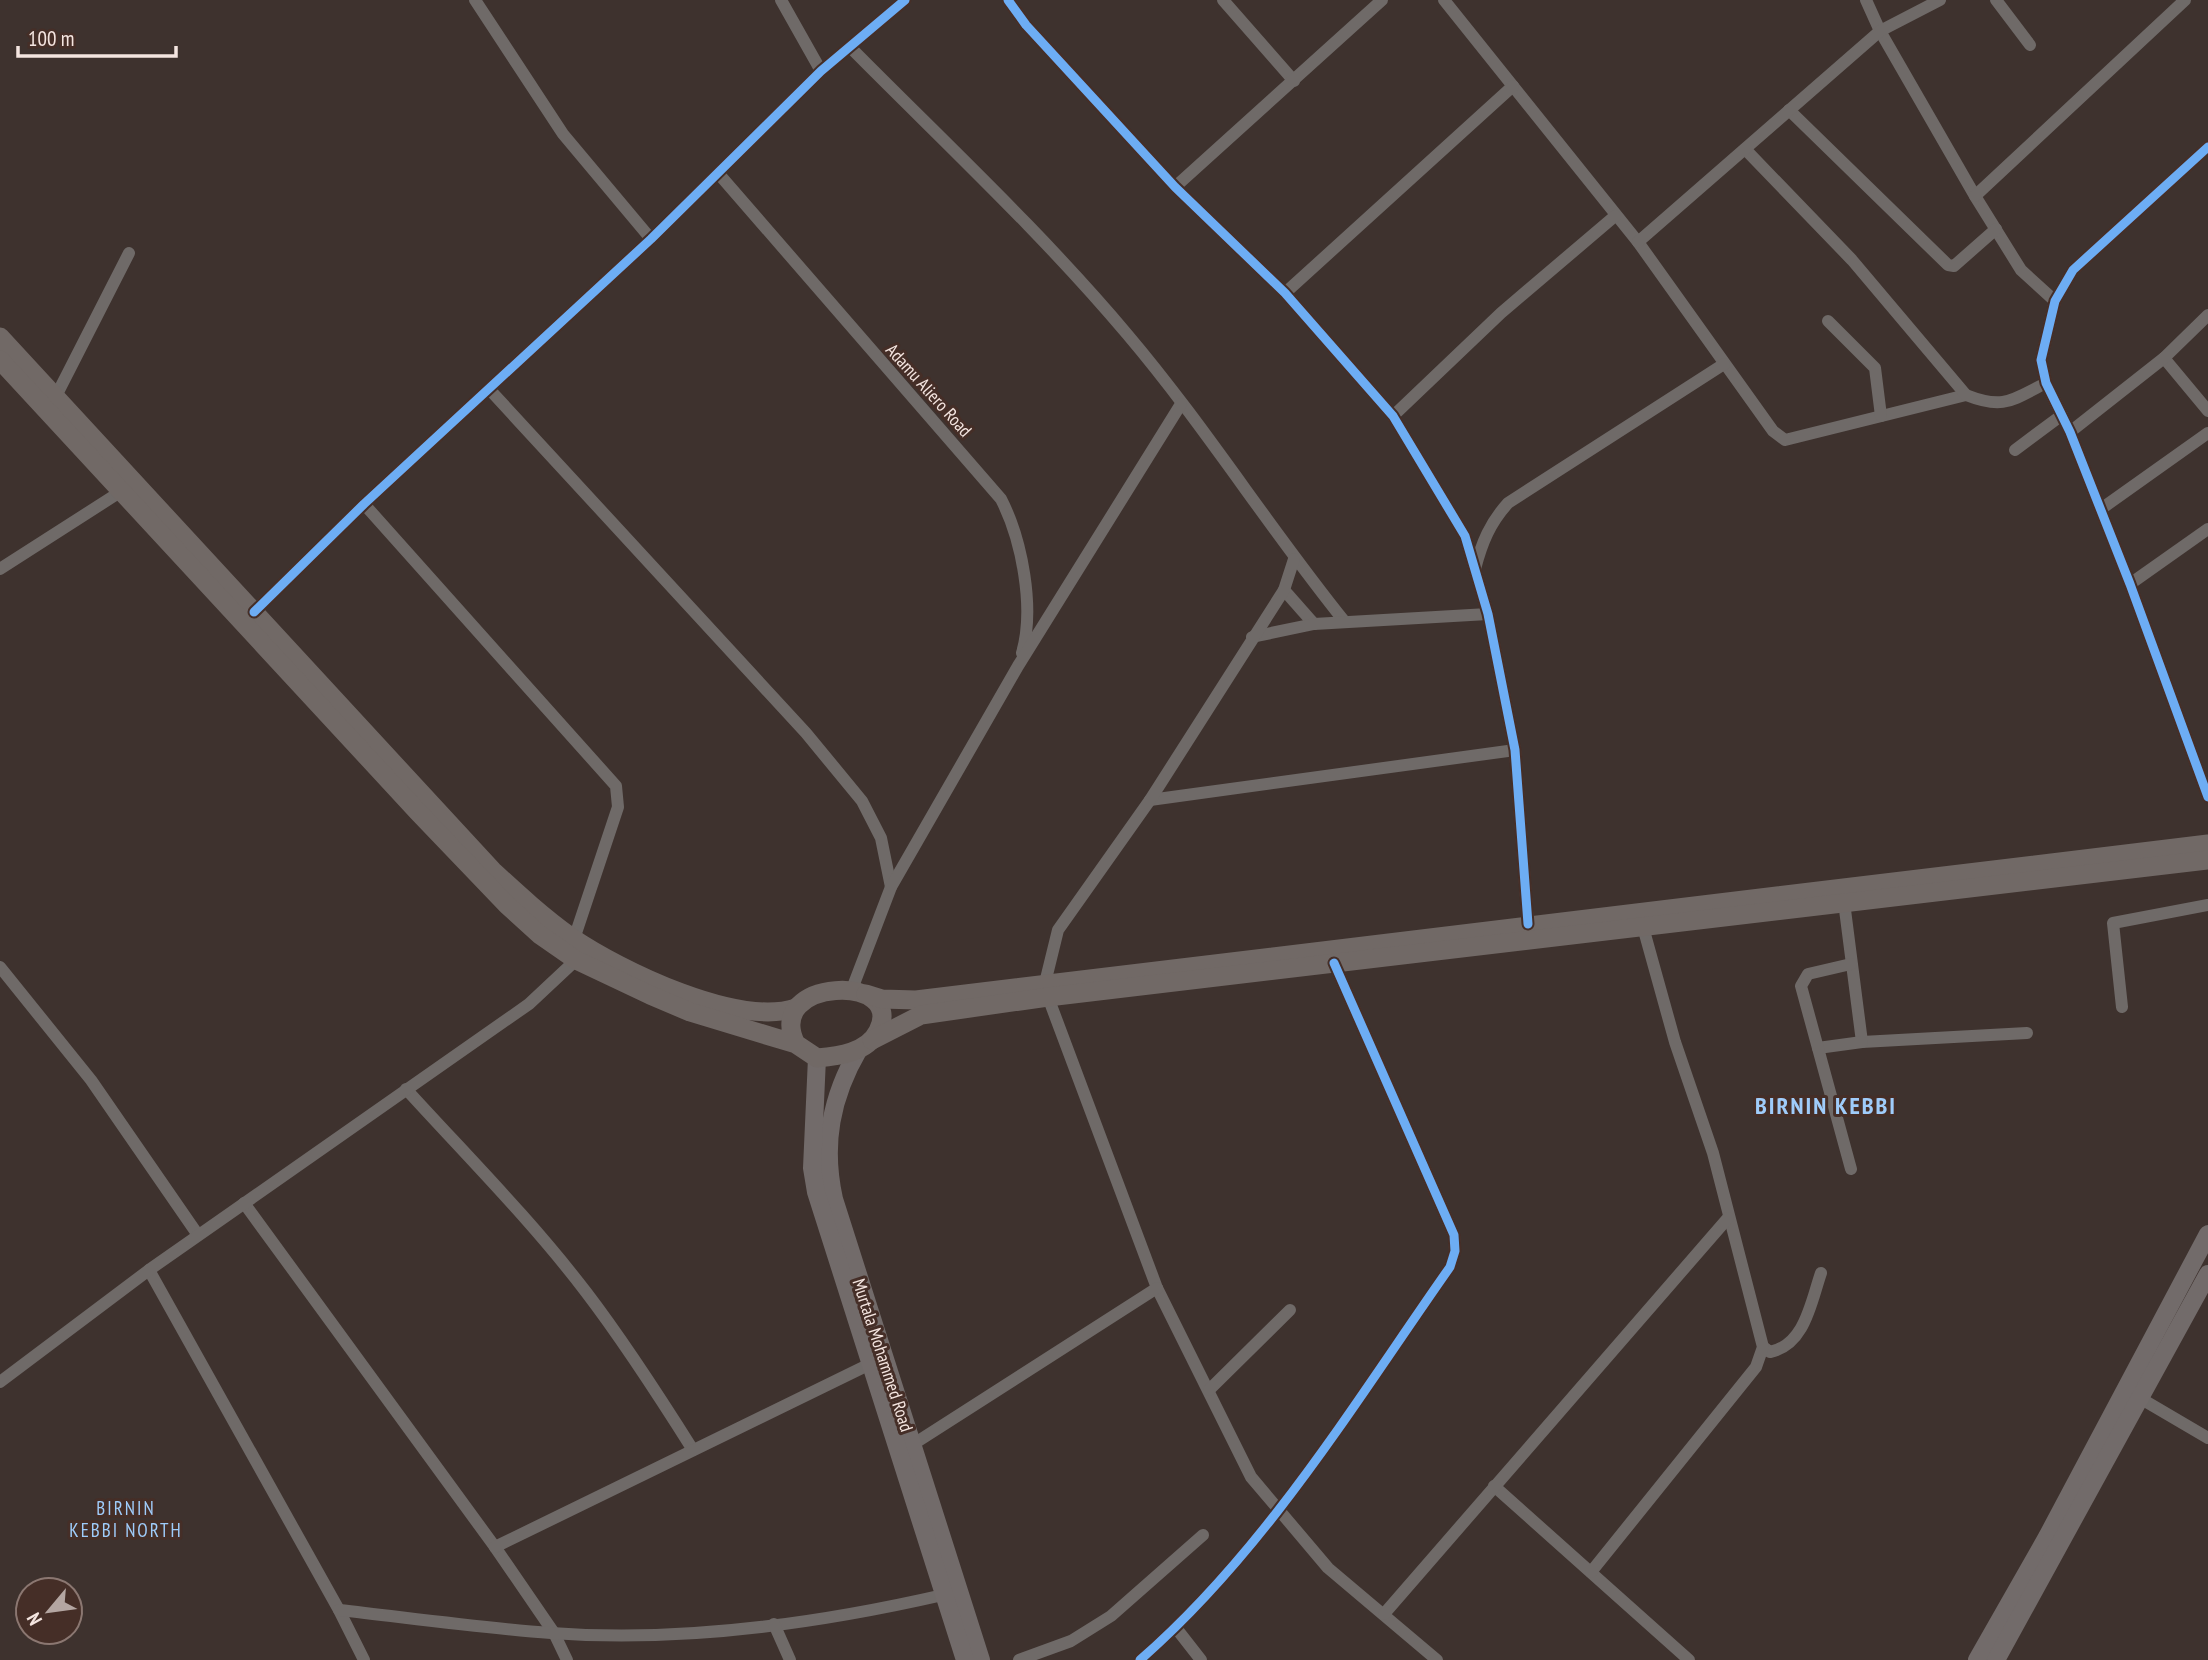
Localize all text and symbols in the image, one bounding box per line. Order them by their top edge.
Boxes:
scale bar [18,14,175,58]
text: 100 m [28,25,74,52]
street label: Adamu Aliero Road [881,339,977,441]
district label: BIRNIN KEBBI [1755,1090,1897,1121]
street label: Murtala Mohammed Road [847,1276,919,1434]
district label: BIRNIN KEBBI NORTH [69,1496,183,1542]
north arrow [14,1576,84,1646]
text: N [21,1609,47,1630]

